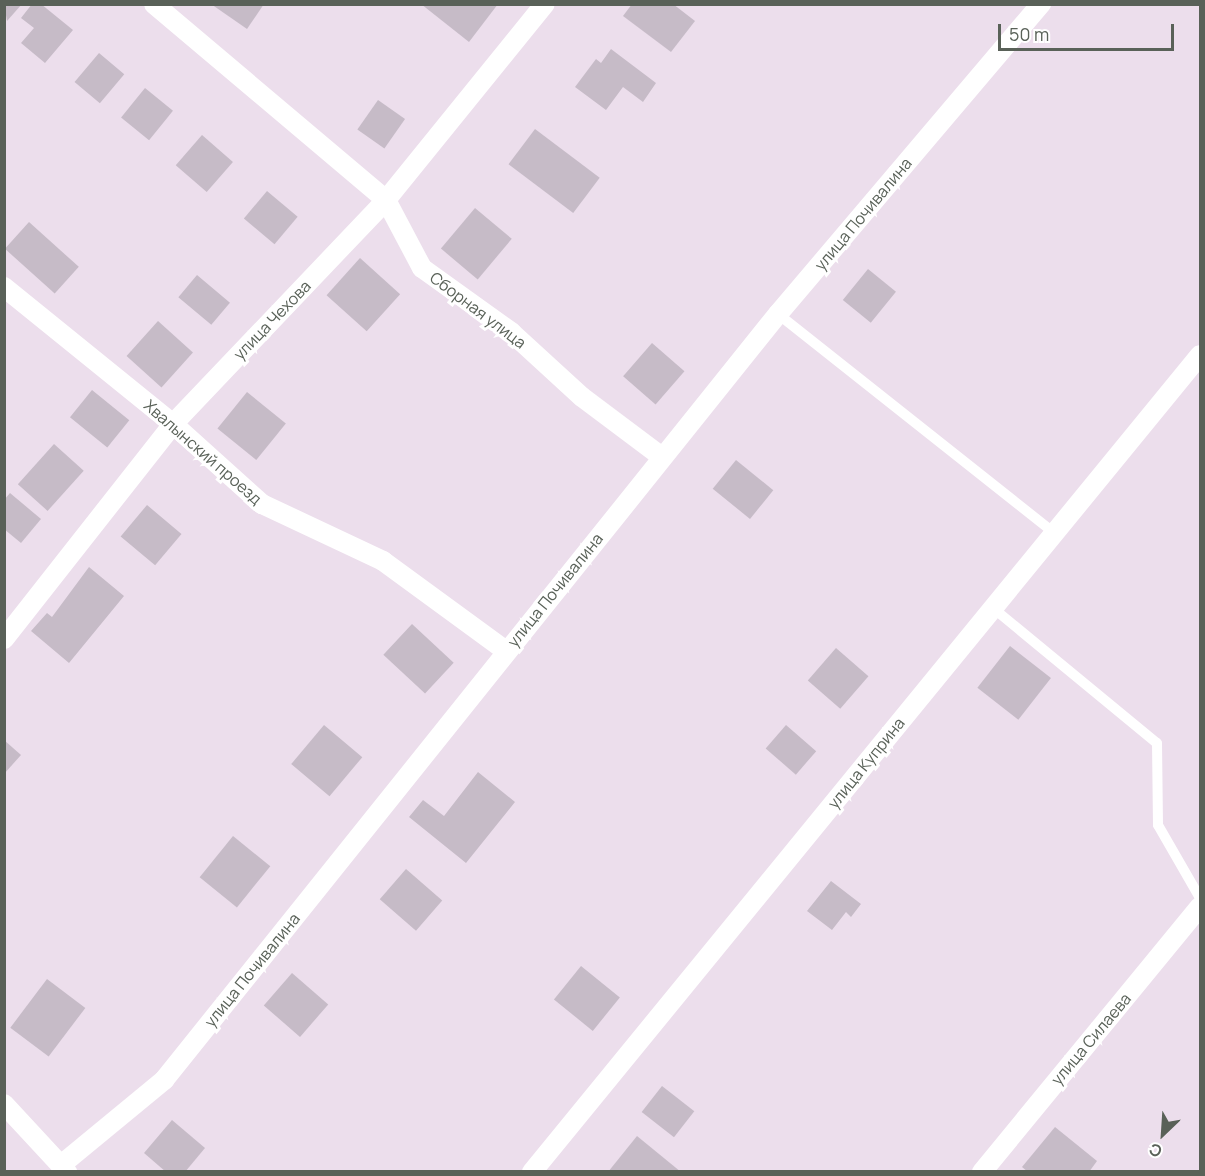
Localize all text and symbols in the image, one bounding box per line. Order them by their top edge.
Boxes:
scale bar [1001,12,1176,50]
text: 50 m [1009,22,1049,46]
street label: улица Почивалина [810,154,916,274]
street label: Сборная улица [426,268,530,352]
street label: улица Чехова [229,276,315,364]
street label: Хвалынский проезд [140,396,266,508]
street label: улица Почивалина [503,529,607,651]
street label: улица Куприна [823,714,909,812]
street label: улица Почивалина [200,909,304,1031]
street label: улица Силаева [1047,989,1135,1089]
north arrow [1133,1104,1193,1164]
text: С [1145,1138,1165,1163]

